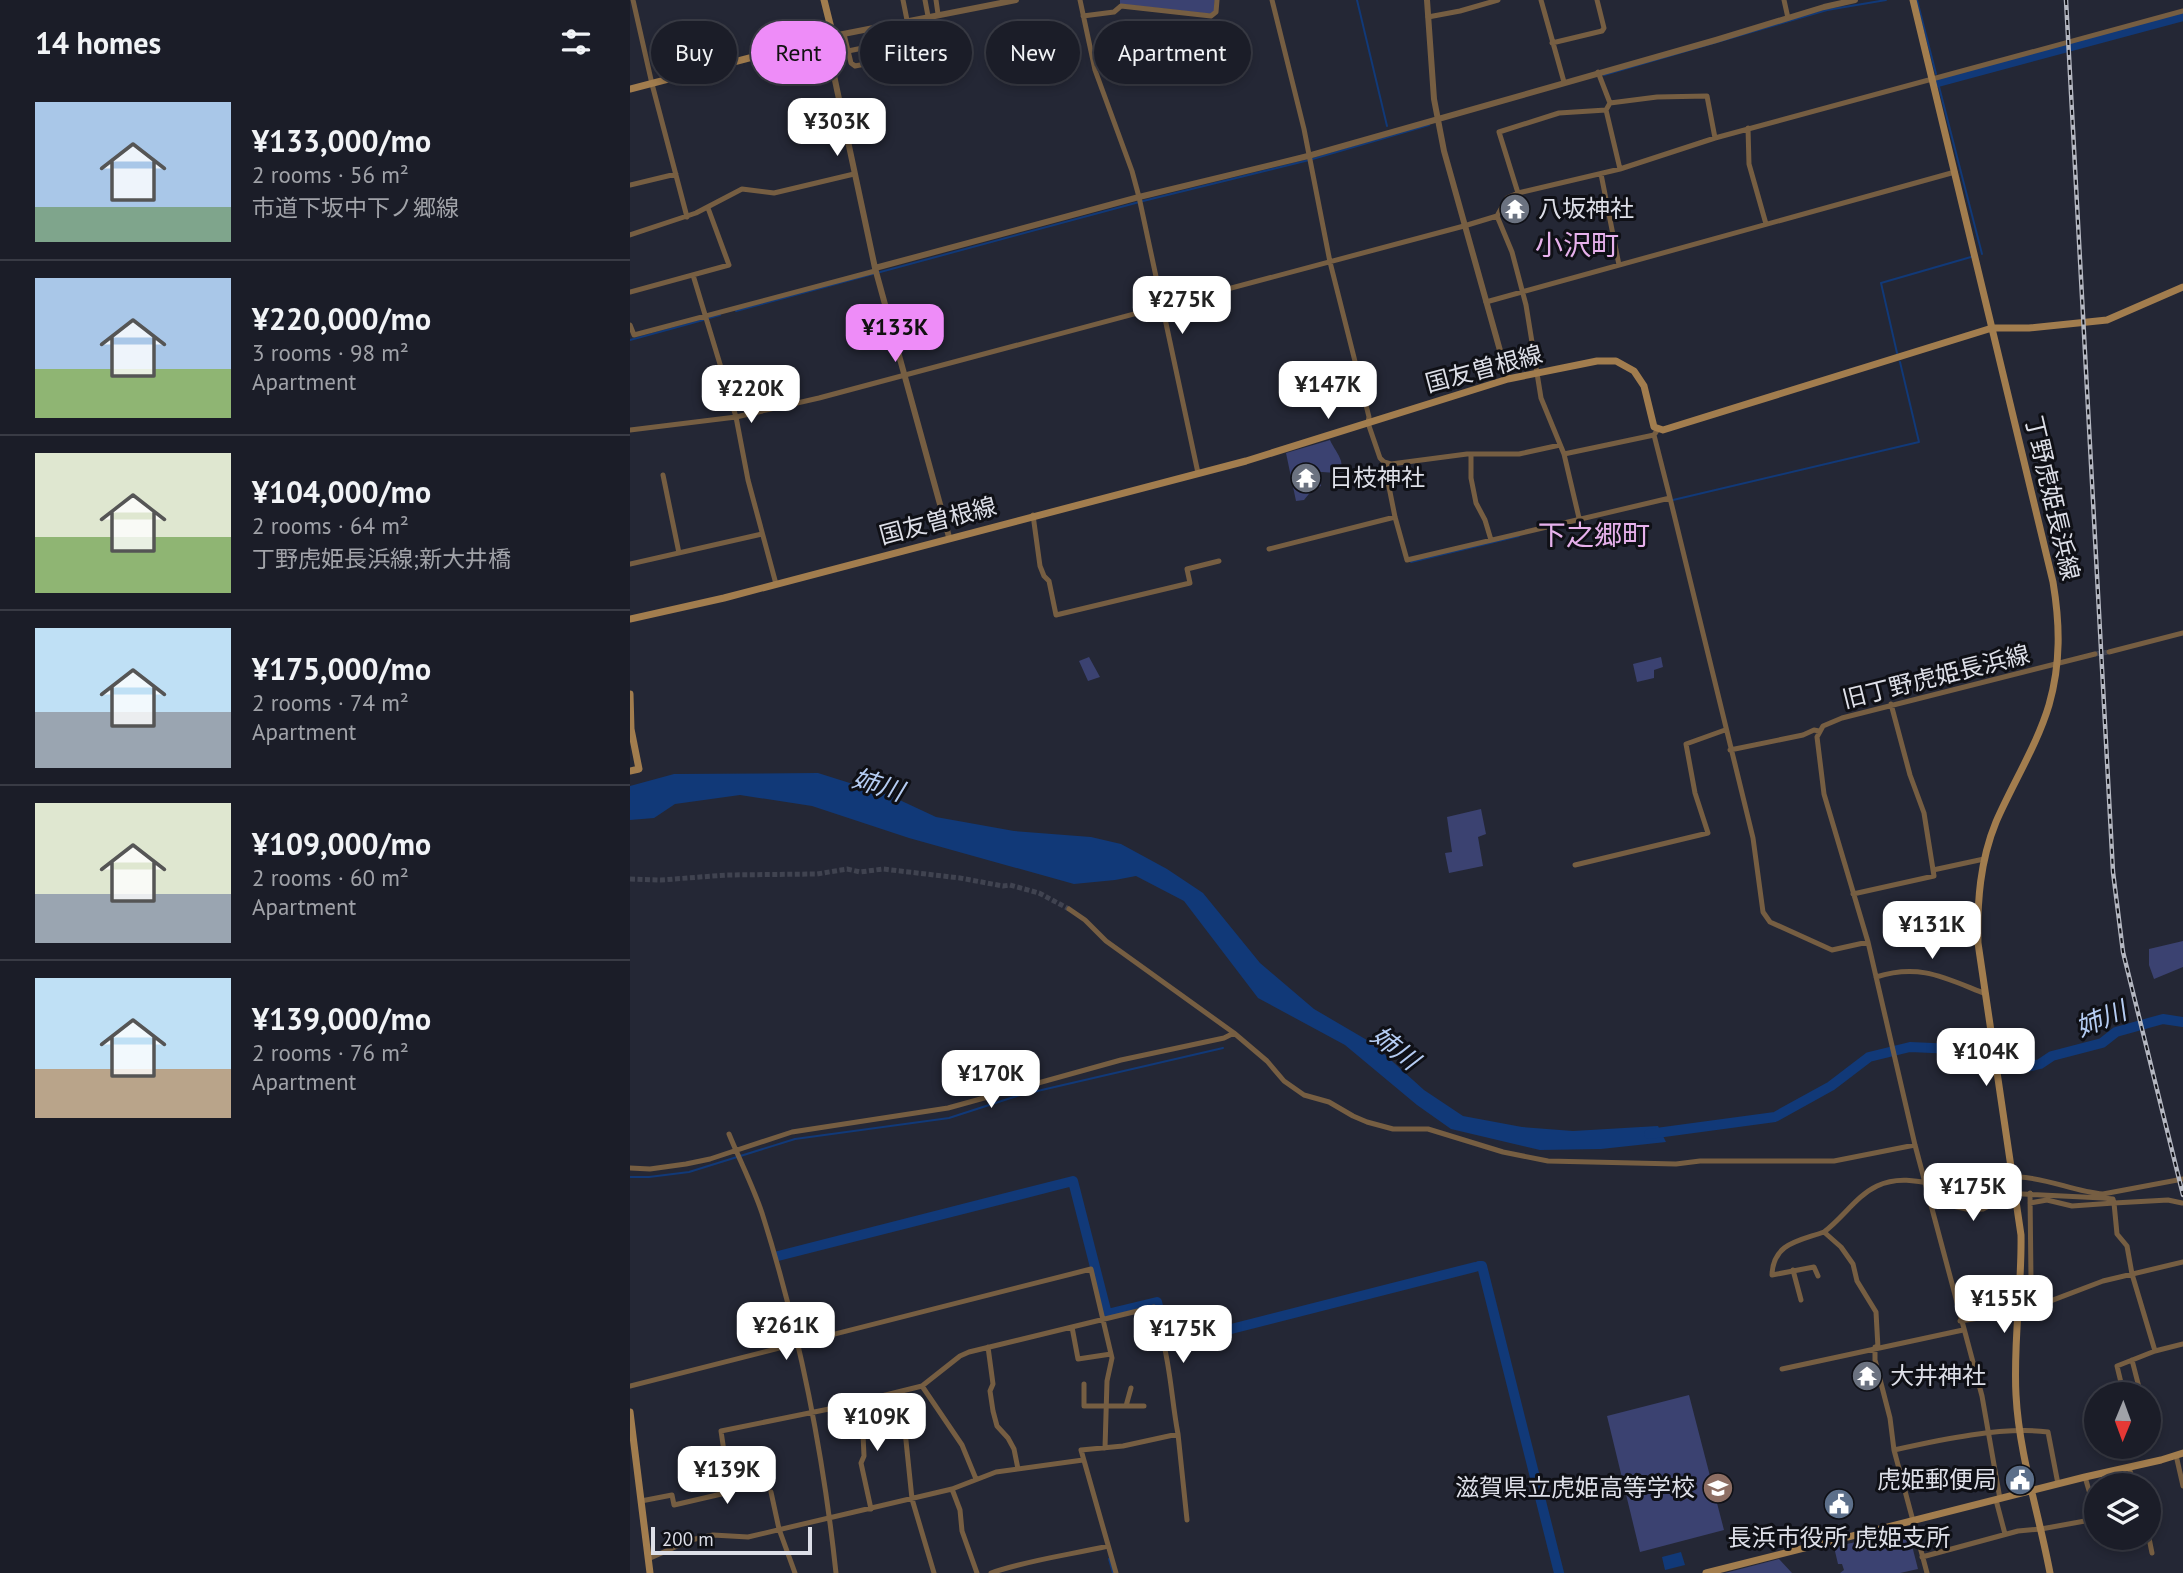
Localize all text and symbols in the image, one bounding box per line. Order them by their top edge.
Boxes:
chip: Buy [651,21,737,84]
chip: Rent [751,21,846,84]
chip: Filters [860,21,972,84]
chip: New [986,21,1080,84]
chip: Apartment [1094,21,1251,84]
text: 14 homes [35,23,161,62]
icon: filters [557,23,595,61]
pin: ¥303K [788,99,886,158]
text: ¥303K [804,106,870,135]
text: ¥133,000/mo [252,121,431,160]
icon: home [91,130,175,214]
text: 2 rooms · 56 m² [252,160,409,189]
temple icon: 八坂神社 [1498,192,1532,226]
text: 市道下坂中下ノ郷線 [252,193,459,222]
place label: 八坂神社 [1538,193,1634,224]
district label: 小沢町 [1535,226,1619,263]
pin: ¥275K [1133,276,1231,336]
text: ¥275K [1149,284,1215,313]
text: ¥220,000/mo [252,299,431,338]
pin: ¥133K [846,304,944,364]
icon: home [91,306,175,390]
text: ¥133K [862,312,928,341]
text: 3 rooms · 98 m² [252,338,409,367]
street label: 国友曽根線 [1422,338,1546,399]
pin: ¥147K [1279,362,1377,421]
pin: ¥220K [702,366,800,425]
text: Apartment [252,367,356,396]
text: ¥147K [1295,369,1361,398]
text: ¥220K [718,373,784,402]
street label: 丁野虎姫長浜線 [2018,413,2086,583]
temple icon: 日枝神社 [1289,461,1323,495]
place label: 日枝神社 [1329,462,1425,493]
text: ¥104,000/mo [252,472,431,511]
icon: home [91,481,175,565]
street label: 国友曽根線 [876,490,1000,551]
text: 2 rooms · 64 m² [252,511,409,540]
district label: 下之郷町 [1538,516,1650,553]
text: 丁野虎姫長浜線;新大井橋 [252,544,511,573]
street label: 旧丁野虎姫長浜線 [1839,638,2033,715]
text: ¥175,000/mo [252,649,431,688]
icon: home [91,656,175,740]
text: 2 rooms · 74 m² [252,688,409,717]
text: Apartment [252,717,356,746]
water label: 姉川 [848,761,911,809]
text: ¥109,000/mo [252,824,431,863]
icon: home [91,831,175,915]
text: 2 rooms · 60 m² [252,863,409,892]
text: Apartment [252,892,356,921]
pin: ¥131K [1883,902,1981,961]
text: ¥131K [1899,909,1965,938]
water label: 姉川 [2071,992,2134,1044]
text: ¥139,000/mo [252,999,431,1038]
icon: home [91,1006,175,1090]
water label: 姉川 [1365,1019,1428,1078]
pin: ¥104K [1937,1028,2035,1088]
text: ¥104K [1953,1036,2019,1065]
text: 2 rooms · 76 m² [252,1038,409,1067]
pin: ¥170K [942,1050,1040,1110]
text: ¥170K [958,1058,1024,1087]
text: Apartment [252,1067,356,1096]
pin: ¥175K [1924,1164,2022,1223]
text: ¥175K [1940,1171,2006,1200]
pin: ¥155K [1955,1276,2053,1335]
text: ¥155K [1971,1283,2037,1312]
pin: ¥261K [737,1302,835,1362]
pin: ¥175K [1134,1306,1232,1365]
text: ¥261K [753,1310,819,1339]
text: ¥175K [1150,1313,1216,1342]
temple icon: 大井神社 [1850,1359,1884,1393]
place label: 大井神社 [1890,1360,1986,1391]
north arrow [2084,1382,2161,1460]
map controls [2084,1382,2161,1550]
pin: ¥109K [828,1394,926,1453]
text: ¥109K [844,1401,910,1430]
pin: ¥139K [678,1446,776,1506]
text: ¥139K [694,1454,760,1483]
public building icon: 虎姫郵便局 [2003,1463,2037,1497]
place label: 虎姫郵便局 [1877,1464,1997,1495]
school or university icon: 滋賀県立虎姫高等学校 [1701,1471,1735,1505]
place label: 滋賀県立虎姫高等学校 [1455,1472,1695,1503]
button: layers [2084,1473,2161,1550]
public building icon: 長浜市役所 虎姫支所 [1822,1487,1856,1521]
place label: 長浜市役所 虎姫支所 [1728,1522,1950,1553]
scale bar [651,1524,812,1556]
text: 200 m [662,1527,714,1551]

